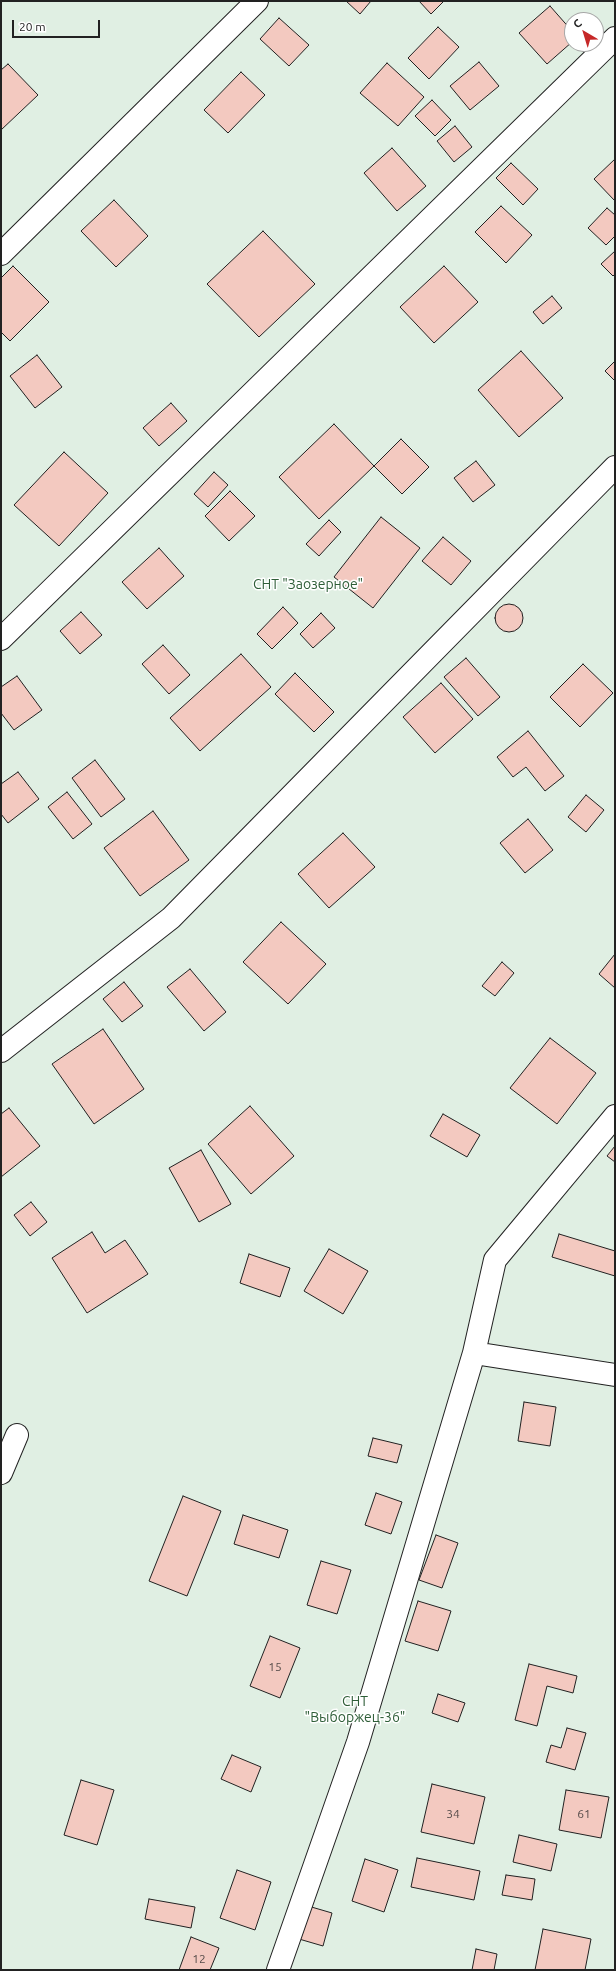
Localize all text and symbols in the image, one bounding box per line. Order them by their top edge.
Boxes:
scale bar [14,12,102,38]
north arrow [564,12,604,52]
text: С [571,16,584,30]
text: 20 m [19,20,46,33]
park label: СНТ "Заозерное" [253,576,363,592]
house number: 15 [268,1660,282,1674]
park label: СНТ "Выборжец-36" [305,1693,405,1726]
house number: 34 [446,1807,460,1821]
house number: 61 [577,1807,591,1821]
house number: 12 [192,1952,206,1966]

